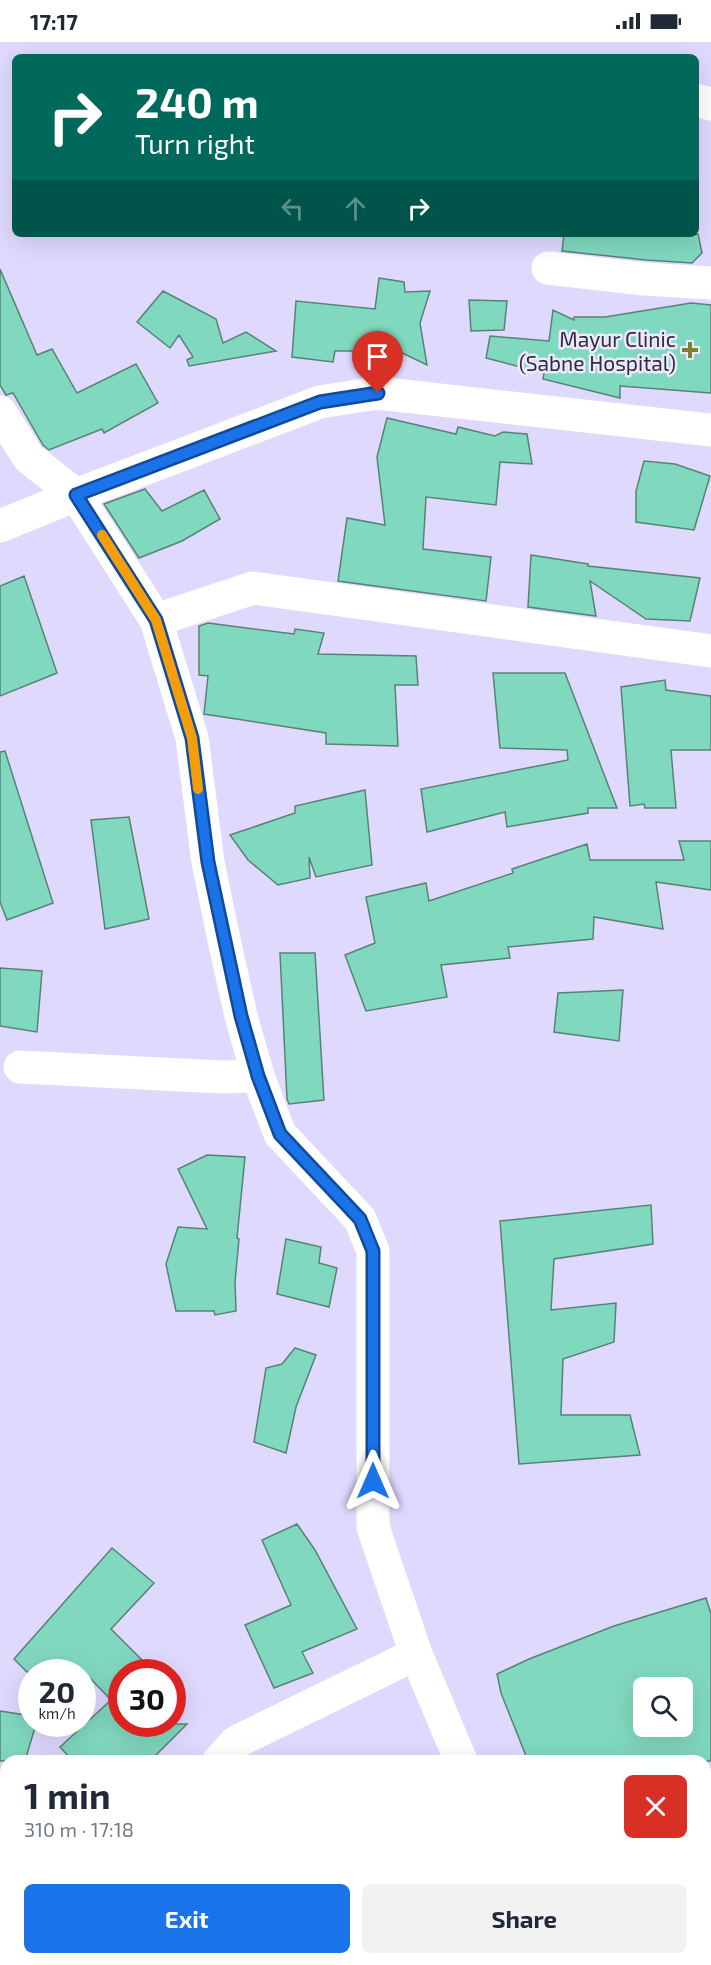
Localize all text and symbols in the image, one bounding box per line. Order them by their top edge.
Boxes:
text: 17:17 [30,8,78,34]
text: 240 m [135,76,259,126]
icon: right [36,78,114,156]
text: Turn right [135,127,255,159]
icon: left [276,192,309,225]
icon: ahead [339,192,372,225]
icon: right [402,192,435,225]
place label: Mayur Clinic (Sabne Hospital) [519,326,676,375]
pin [352,331,403,393]
icon: arrive [361,340,394,373]
marker: Mayur Clinic (Sabne Hospital) [681,341,699,359]
position arrow [341,1449,405,1513]
speed limit sign: 30 [108,1659,186,1737]
text: 20 [39,1673,75,1709]
map controls [633,1677,693,1737]
button: search [633,1677,693,1737]
text: km/h [38,1704,76,1722]
text: 1 min [24,1773,111,1816]
button: close [624,1775,687,1838]
text: 310 m · 17:18 [24,1817,134,1841]
button: Exit [24,1884,350,1953]
button: Share [362,1884,687,1953]

